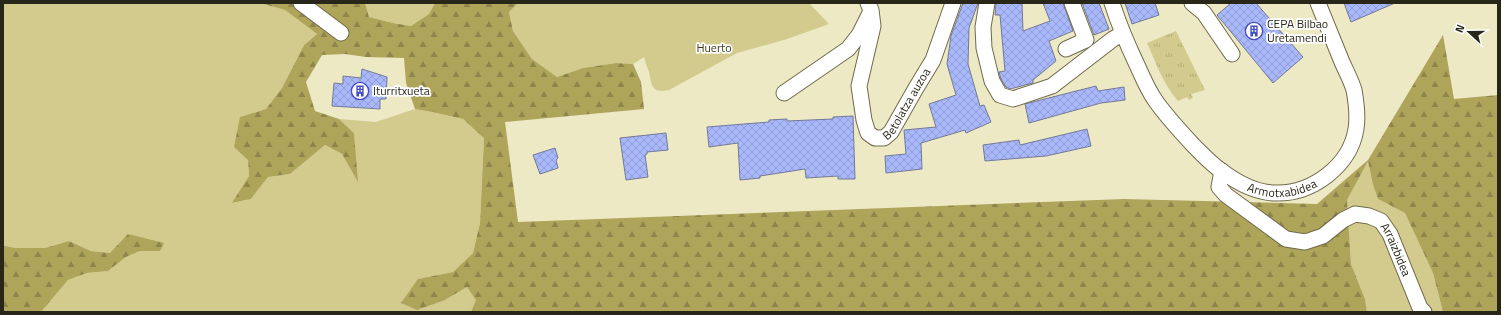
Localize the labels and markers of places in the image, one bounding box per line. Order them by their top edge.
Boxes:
place label: CEPA Bilbao Uretamendi [1267,14,1328,47]
building icon: CEPA Bilbao Uretamendi [1244,21,1264,41]
building icon: Iturritxueta [350,81,370,101]
place label: Iturritxueta [373,81,430,100]

